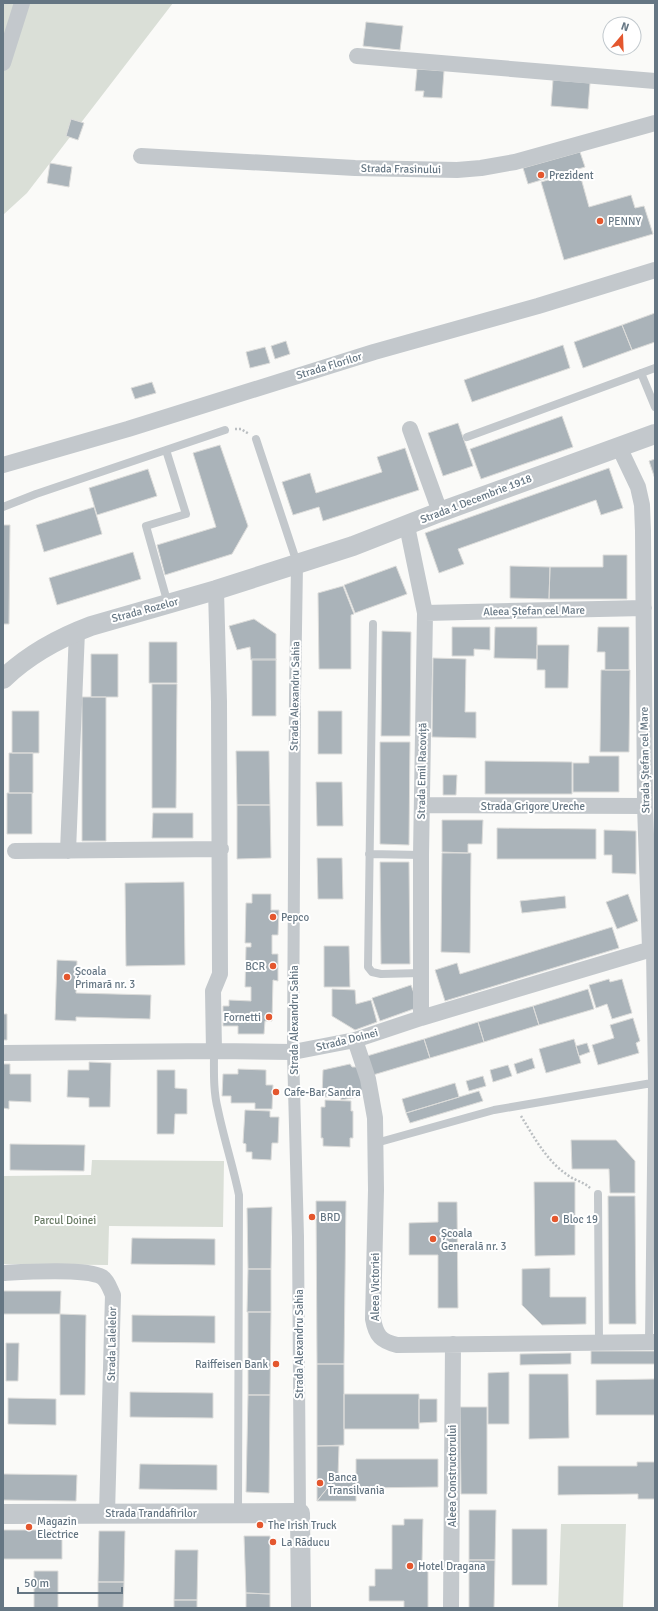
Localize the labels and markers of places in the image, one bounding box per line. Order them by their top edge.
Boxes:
place label: Prezident [549,169,594,182]
marker: Prezident [536,170,546,180]
place label: PENNY [608,215,641,228]
marker: PENNY [595,216,605,226]
place label: Pepco [281,911,309,924]
marker: Pepco [268,912,278,922]
place label: BCR [245,960,265,973]
marker: BCR [268,961,278,971]
place label: Școala Primară nr. 3 [75,965,135,991]
marker: Școala Primară nr. 3 [62,972,72,982]
place label: Fornetti [224,1011,261,1024]
marker: Fornetti [264,1012,274,1022]
place label: Cafe-Bar Sandra [284,1086,361,1099]
marker: Cafe-Bar Sandra [271,1087,281,1097]
place label: BRD [320,1211,340,1224]
marker: BRD [307,1212,317,1222]
place label: Bloc 19 [563,1213,598,1226]
marker: Bloc 19 [550,1214,560,1224]
place label: Școala Generală nr. 3 [441,1227,507,1253]
marker: Școala Generală nr. 3 [428,1234,438,1244]
place label: Raiffeisen Bank [195,1358,268,1371]
marker: Raiffeisen Bank [271,1359,281,1369]
place label: Banca Transilvania [328,1471,385,1497]
marker: Banca Transilvania [315,1478,325,1488]
place label: Magazin Electrice [37,1515,79,1541]
place label: The Irish Truck [268,1519,337,1532]
marker: The Irish Truck [255,1520,265,1530]
marker: Magazin Electrice [24,1522,34,1532]
place label: La Răducu [281,1536,330,1549]
marker: La Răducu [268,1537,278,1547]
place label: Hotel Dragana [418,1560,486,1573]
marker: Hotel Dragana [405,1561,415,1571]

